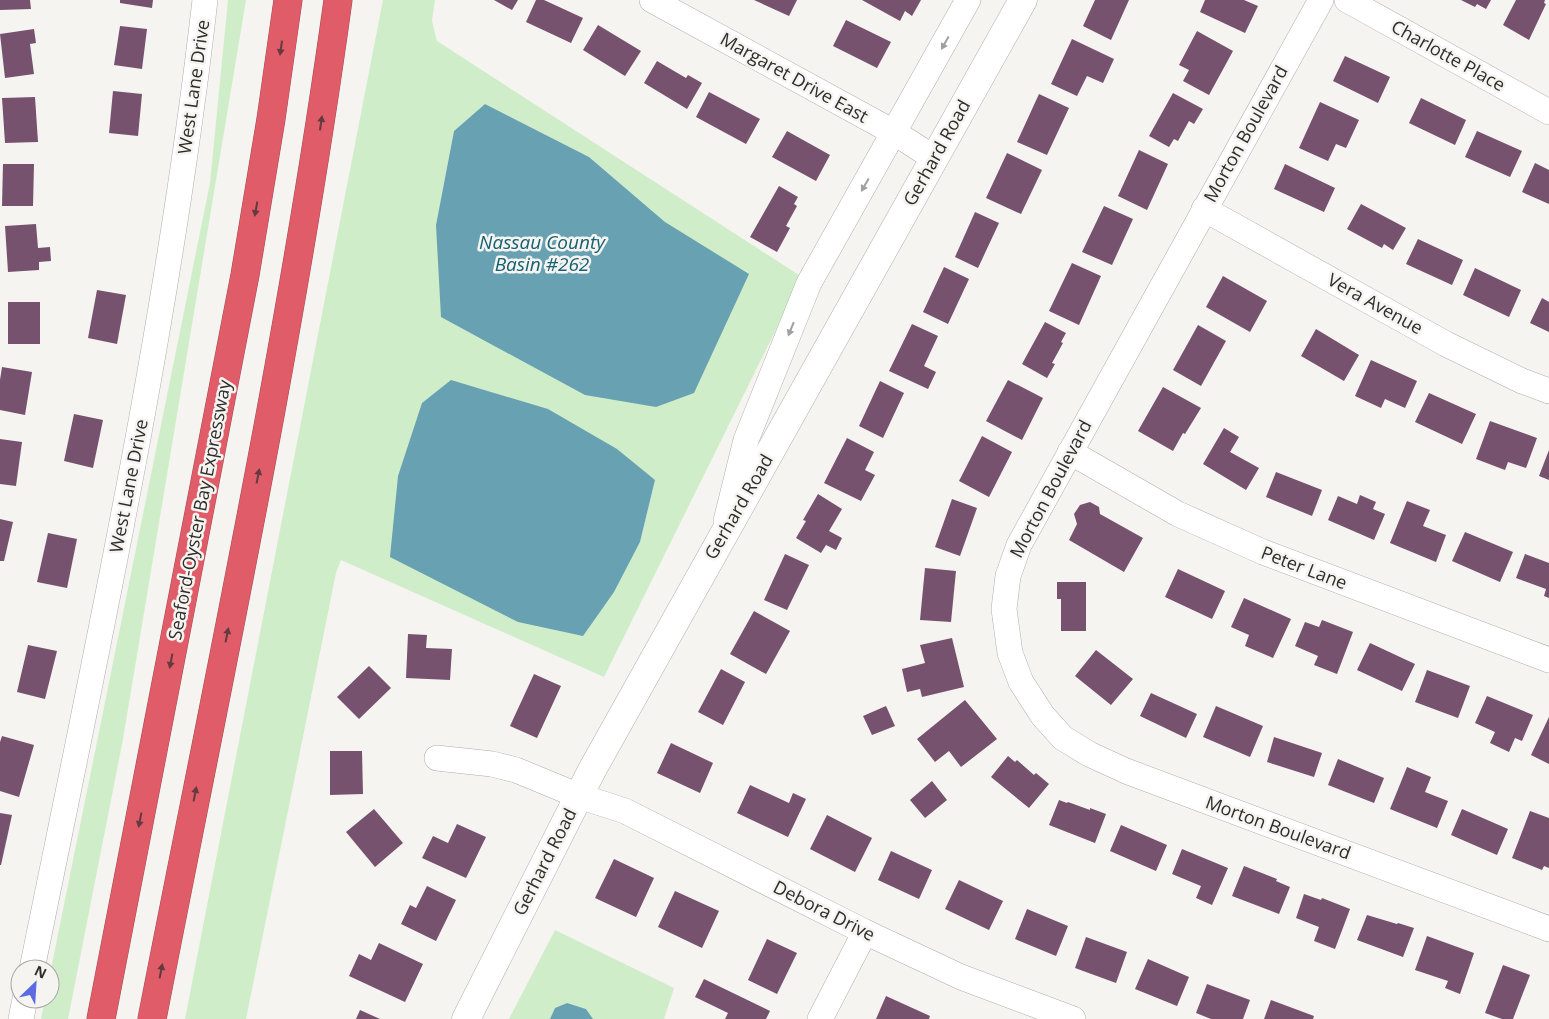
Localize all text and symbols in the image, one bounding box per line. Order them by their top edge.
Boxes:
street label: Charlotte Place [1387,14,1510,96]
street label: West Lane Drive [172,18,214,156]
street label: Margaret Drive East [716,26,873,128]
one-way arrow [940,36,949,49]
one-way arrow [277,41,285,57]
street label: Morton Boulevard [1198,61,1293,206]
street label: Gerhard Road [897,95,975,210]
one-way arrow [317,114,325,130]
one-way arrow [861,178,870,191]
one-way arrow [252,201,260,217]
water label: Nassau County Basin #262 [479,229,606,277]
street label: Vera Avenue [1324,267,1427,339]
one-way arrow [786,321,794,336]
street label: Seaford-Oyster Bay Expressway [162,377,236,642]
street label: Morton Boulevard [1004,415,1097,562]
street label: West Lane Drive [103,417,153,555]
street label: Gerhard Road [698,450,778,563]
one-way arrow [254,467,262,483]
street label: Peter Lane [1258,540,1351,594]
one-way arrow [223,627,231,643]
one-way arrow [167,653,175,668]
one-way arrow [192,786,200,802]
street label: Morton Boulevard [1202,790,1354,864]
street label: Gerhard Road [507,804,581,919]
one-way arrow [136,813,144,828]
street label: Debora Drive [770,874,879,946]
north arrow [10,959,60,1009]
text: N [32,961,50,983]
one-way arrow [157,964,165,979]

